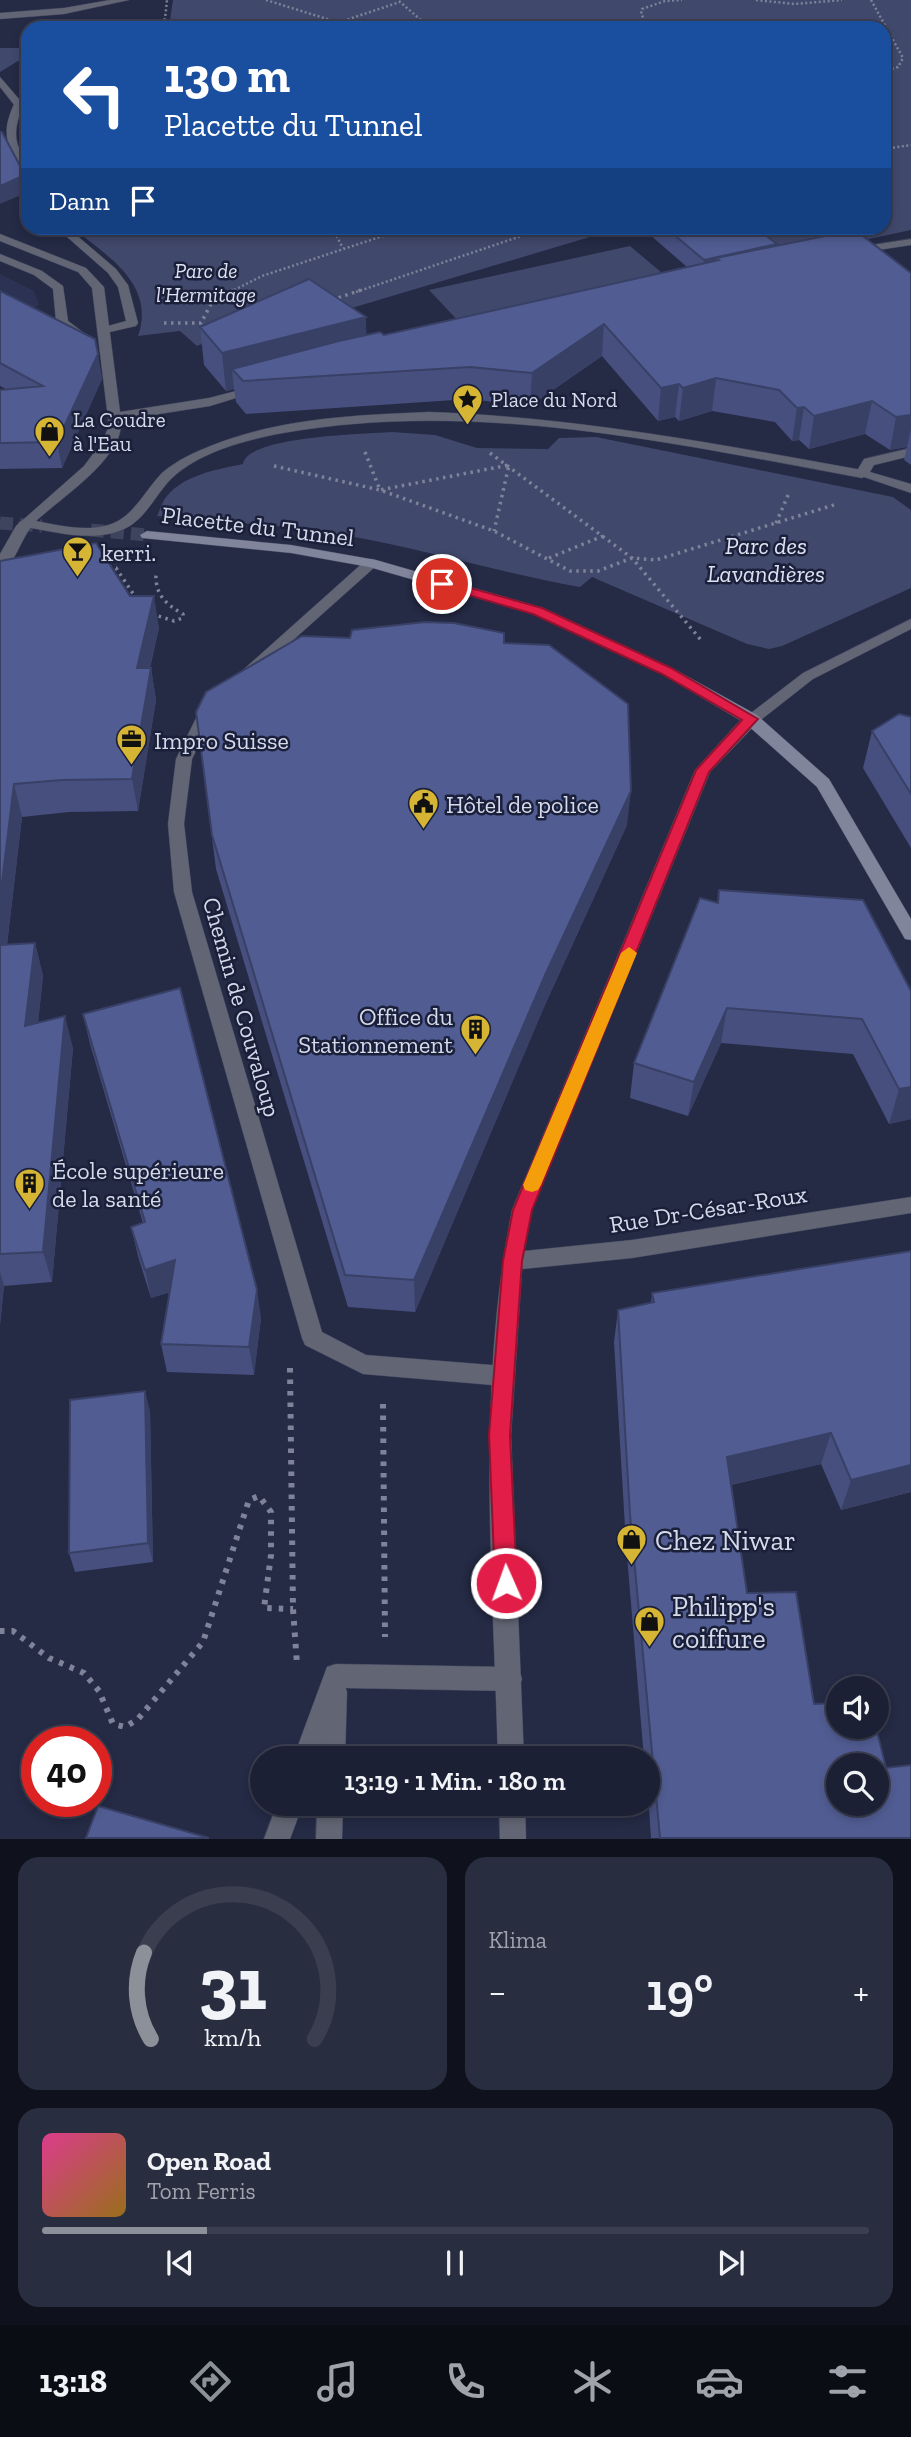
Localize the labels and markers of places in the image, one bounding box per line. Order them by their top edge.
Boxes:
place icon: Place du Nord [451,382,485,426]
place label: Place du Nord [491,387,618,412]
place label: La Coudre à l'Eau [73,407,166,456]
shop icon: La Coudre à l'Eau [33,414,67,458]
bar icon: kerri. [61,535,95,579]
place label: kerri. [101,538,156,567]
pin [412,554,472,614]
office icon: Impro Suisse [114,723,148,767]
place label: Impro Suisse [154,726,289,755]
public building icon: Hôtel de police [406,787,440,831]
place label: Hôtel de police [446,790,599,819]
place label: Office du Stationnement [298,1002,454,1059]
building icon: Office du Stationnement [459,1013,493,1057]
place label: École supérieure de la santé [52,1156,224,1213]
building icon: École supérieure de la santé [12,1167,46,1211]
shop icon: Chez Niwar [615,1523,649,1567]
place label: Chez Niwar [655,1524,796,1557]
place label: Philipp's coiffure [672,1590,775,1655]
shop icon: Philipp's coiffure [632,1605,666,1649]

